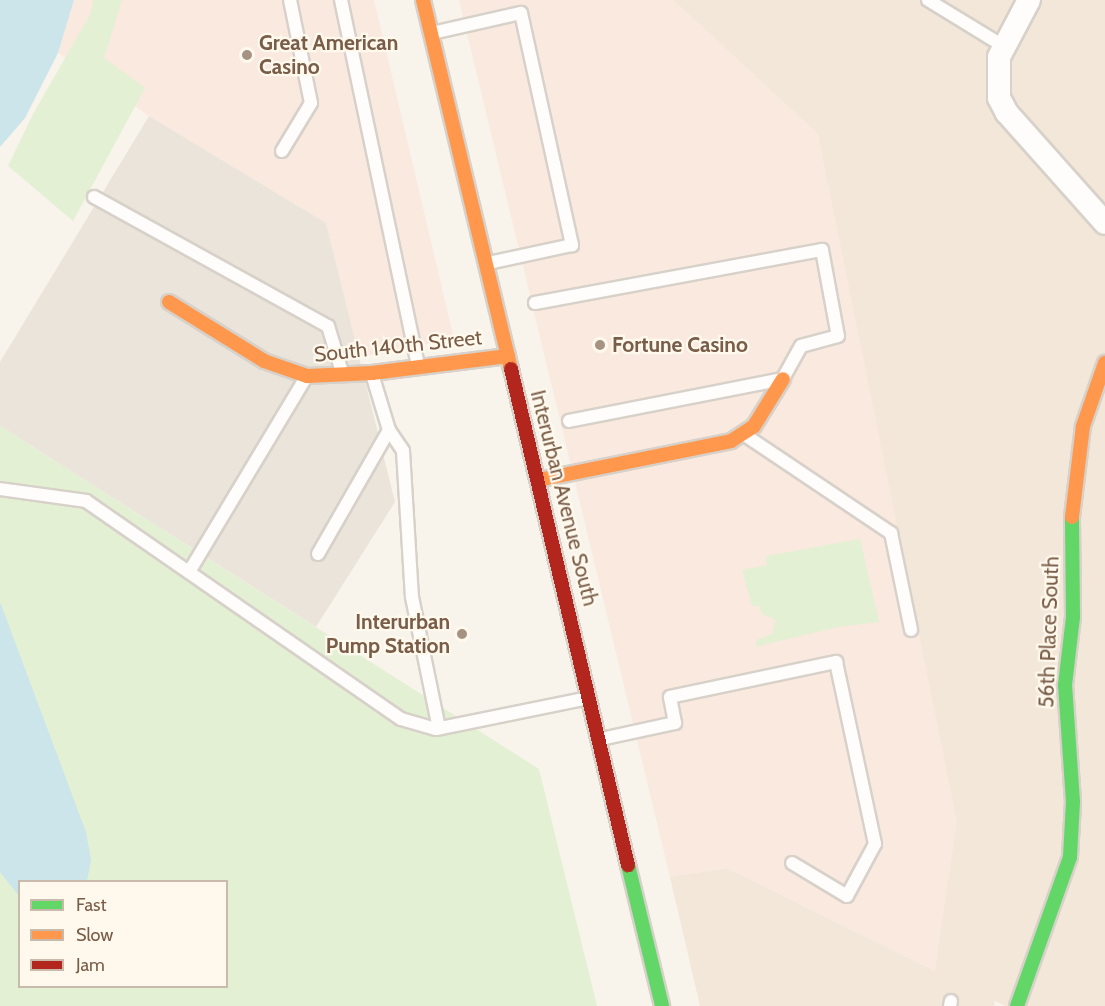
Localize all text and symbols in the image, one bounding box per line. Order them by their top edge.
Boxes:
place label: Great American Casino [259,30,398,80]
marker: Great American Casino [240,48,254,62]
street label: South 140th Street [313,325,483,367]
place label: Fortune Casino [612,332,748,358]
marker: Fortune Casino [593,338,607,352]
street label: Interurban Avenue South [525,387,603,609]
street label: 56th Place South [1034,556,1064,708]
place label: Interurban Pump Station [326,609,450,659]
marker: Interurban Pump Station [455,627,469,641]
legend [18,880,228,988]
text: Fast [76,894,107,916]
text: Slow [76,924,113,946]
text: Jam [76,954,105,976]

